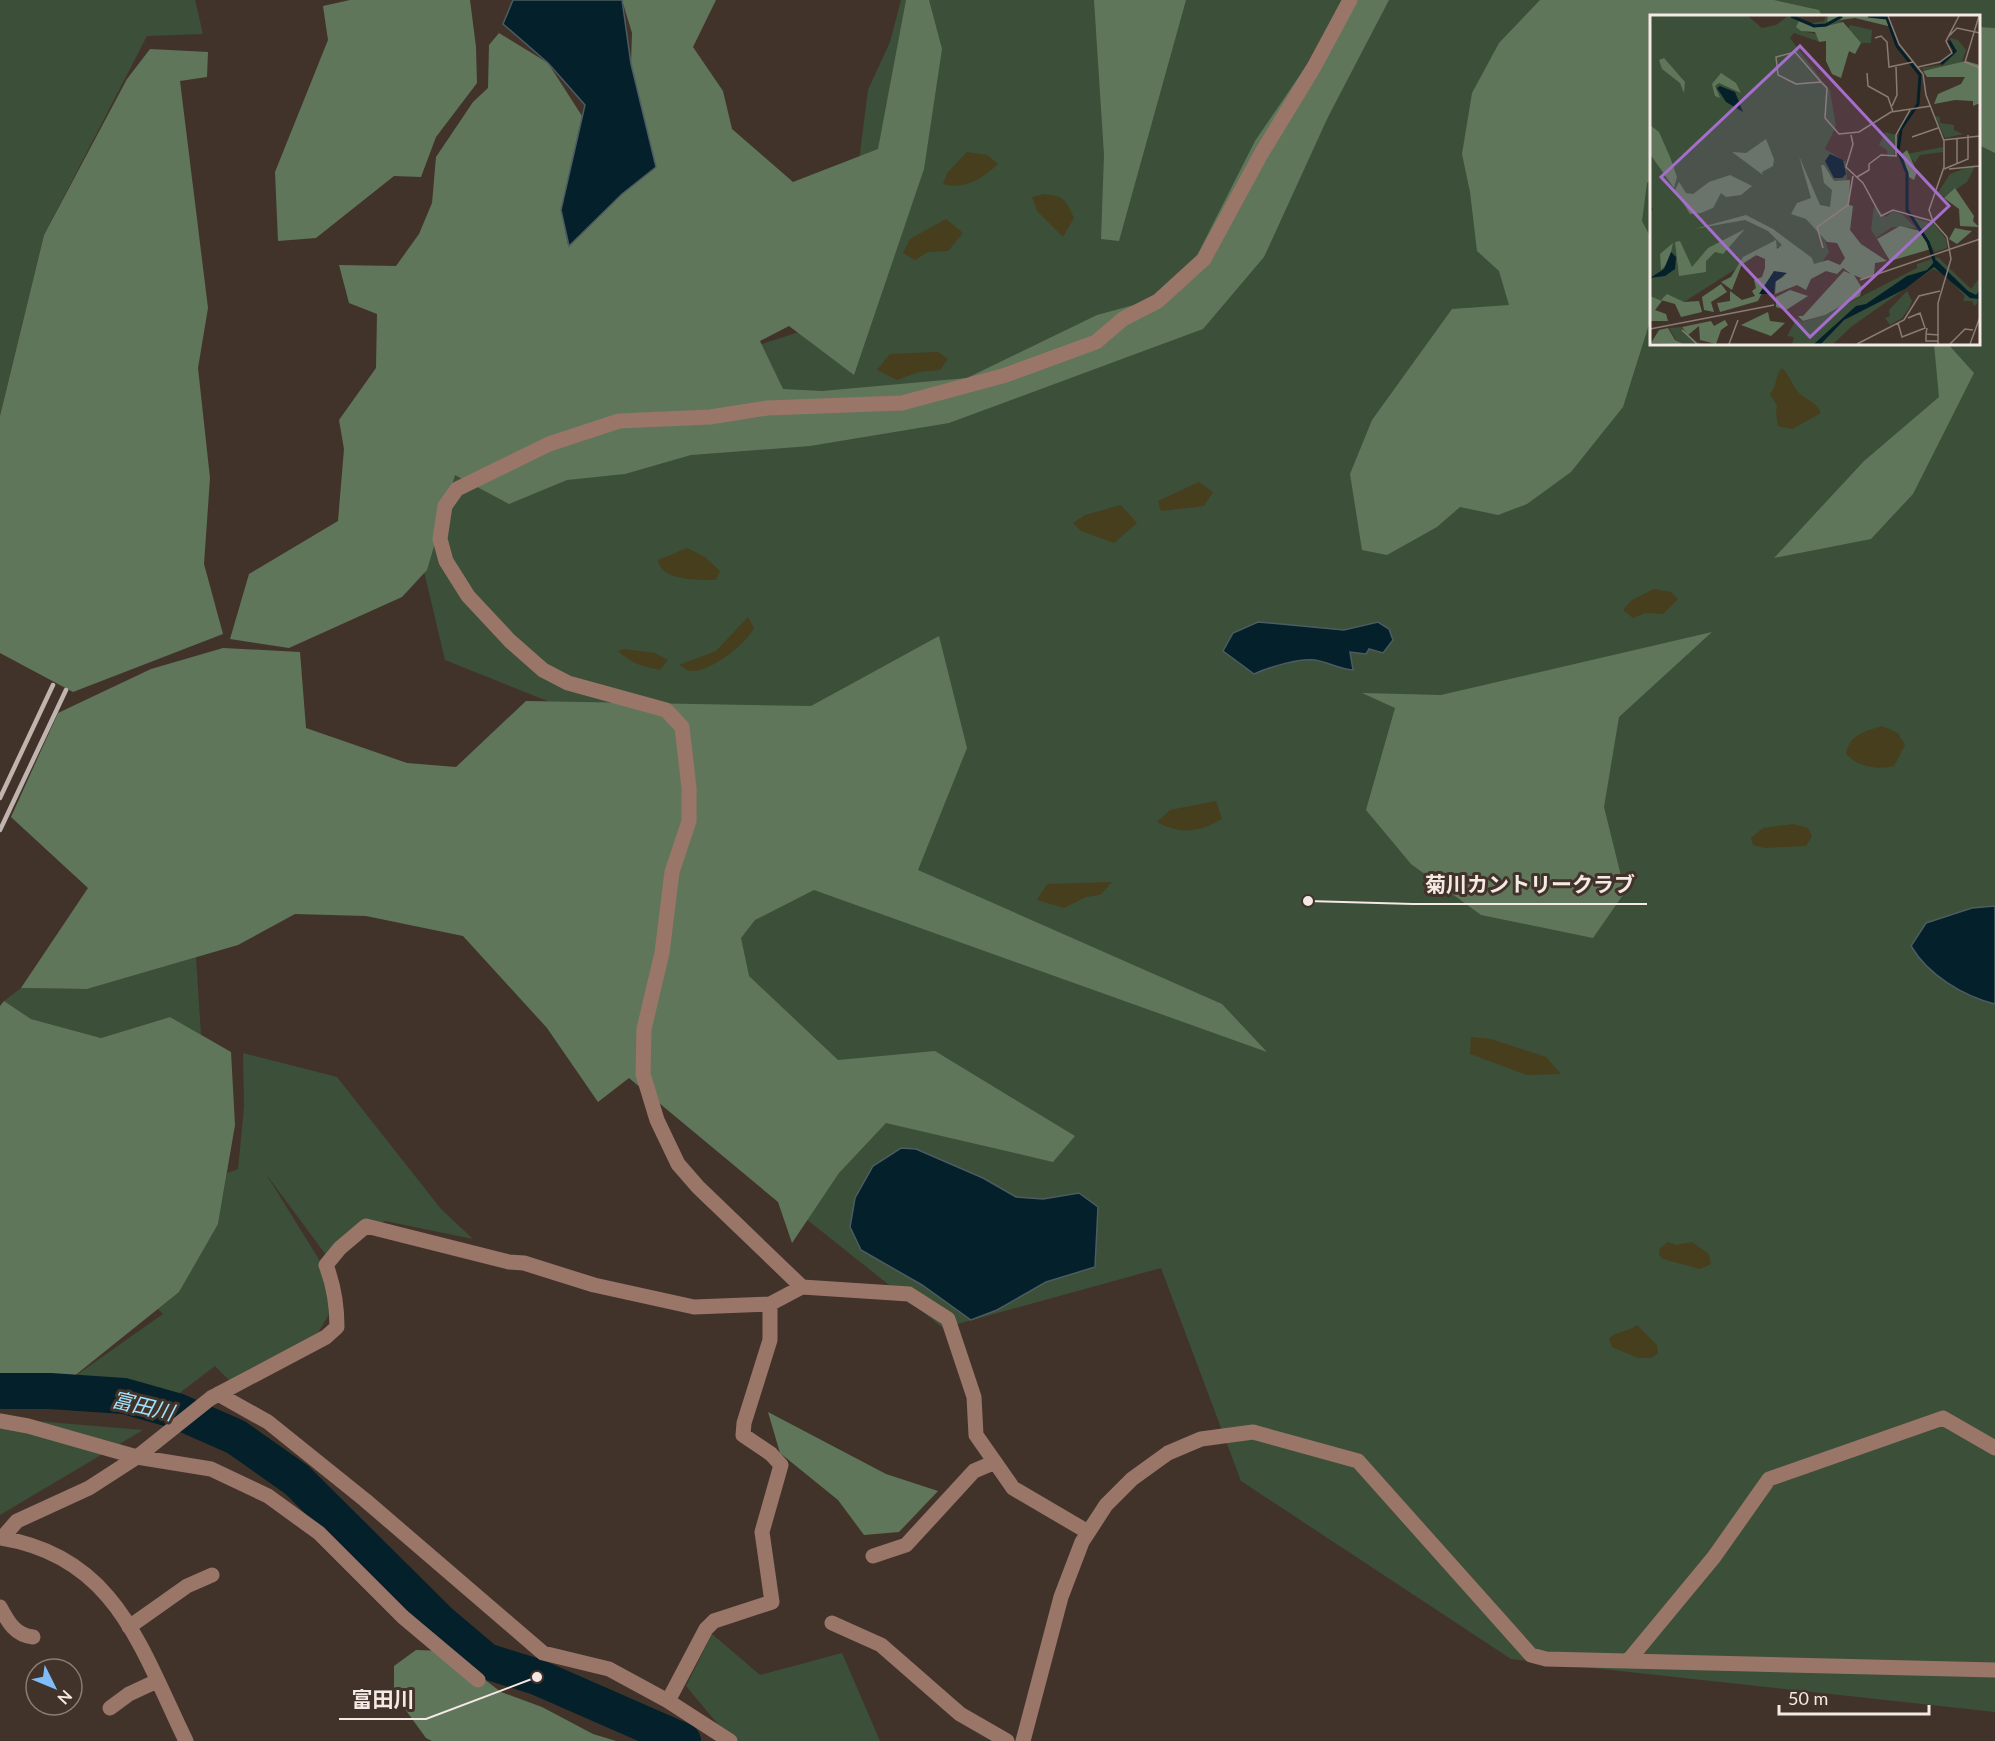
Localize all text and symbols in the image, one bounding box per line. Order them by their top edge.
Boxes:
inset map [1650,15,1980,345]
callout: 菊川カントリークラブ [1413,865,1647,904]
text: 菊川カントリークラブ [1425,871,1635,896]
water label: 富田川 [109,1386,178,1425]
north arrow [24,1657,84,1717]
scale bar [1779,1678,1929,1716]
callout: 富田川 [339,1680,426,1719]
text: 富田川 [352,1686,415,1711]
text: N [54,1687,76,1709]
text: 50 m [1788,1687,1828,1709]

